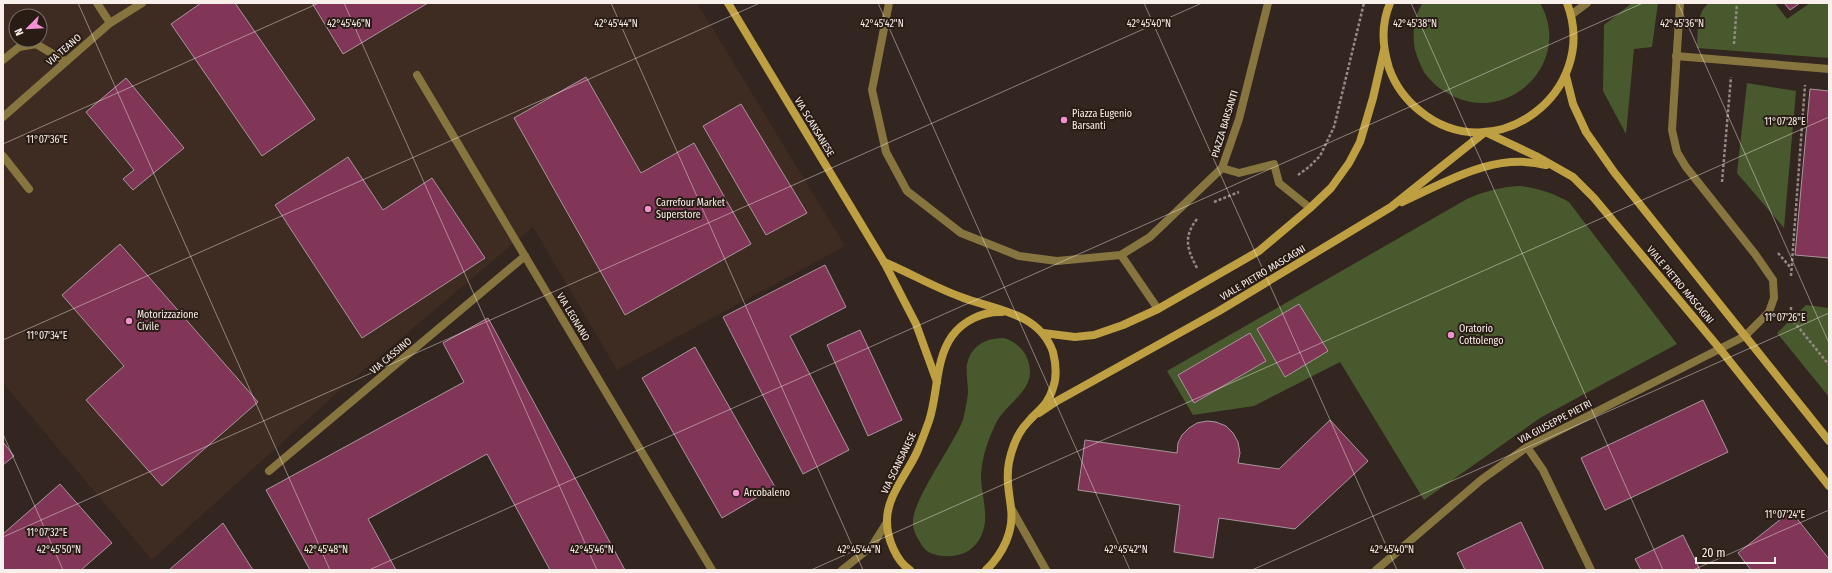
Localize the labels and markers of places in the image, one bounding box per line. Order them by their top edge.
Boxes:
place label: Piazza Eugenio Barsanti [1072,108,1132,132]
marker: Piazza Eugenio Barsanti [1059,115,1069,125]
place label: Carrefour Market Superstore [656,197,726,221]
marker: Carrefour Market Superstore [643,204,653,214]
place label: Motorizzazione Civile [137,309,198,333]
marker: Motorizzazione Civile [124,316,134,326]
place label: Oratorio Cottolengo [1459,323,1503,347]
marker: Oratorio Cottolengo [1446,330,1456,340]
place label: Arcobaleno [744,487,790,499]
marker: Arcobaleno [731,488,741,498]

